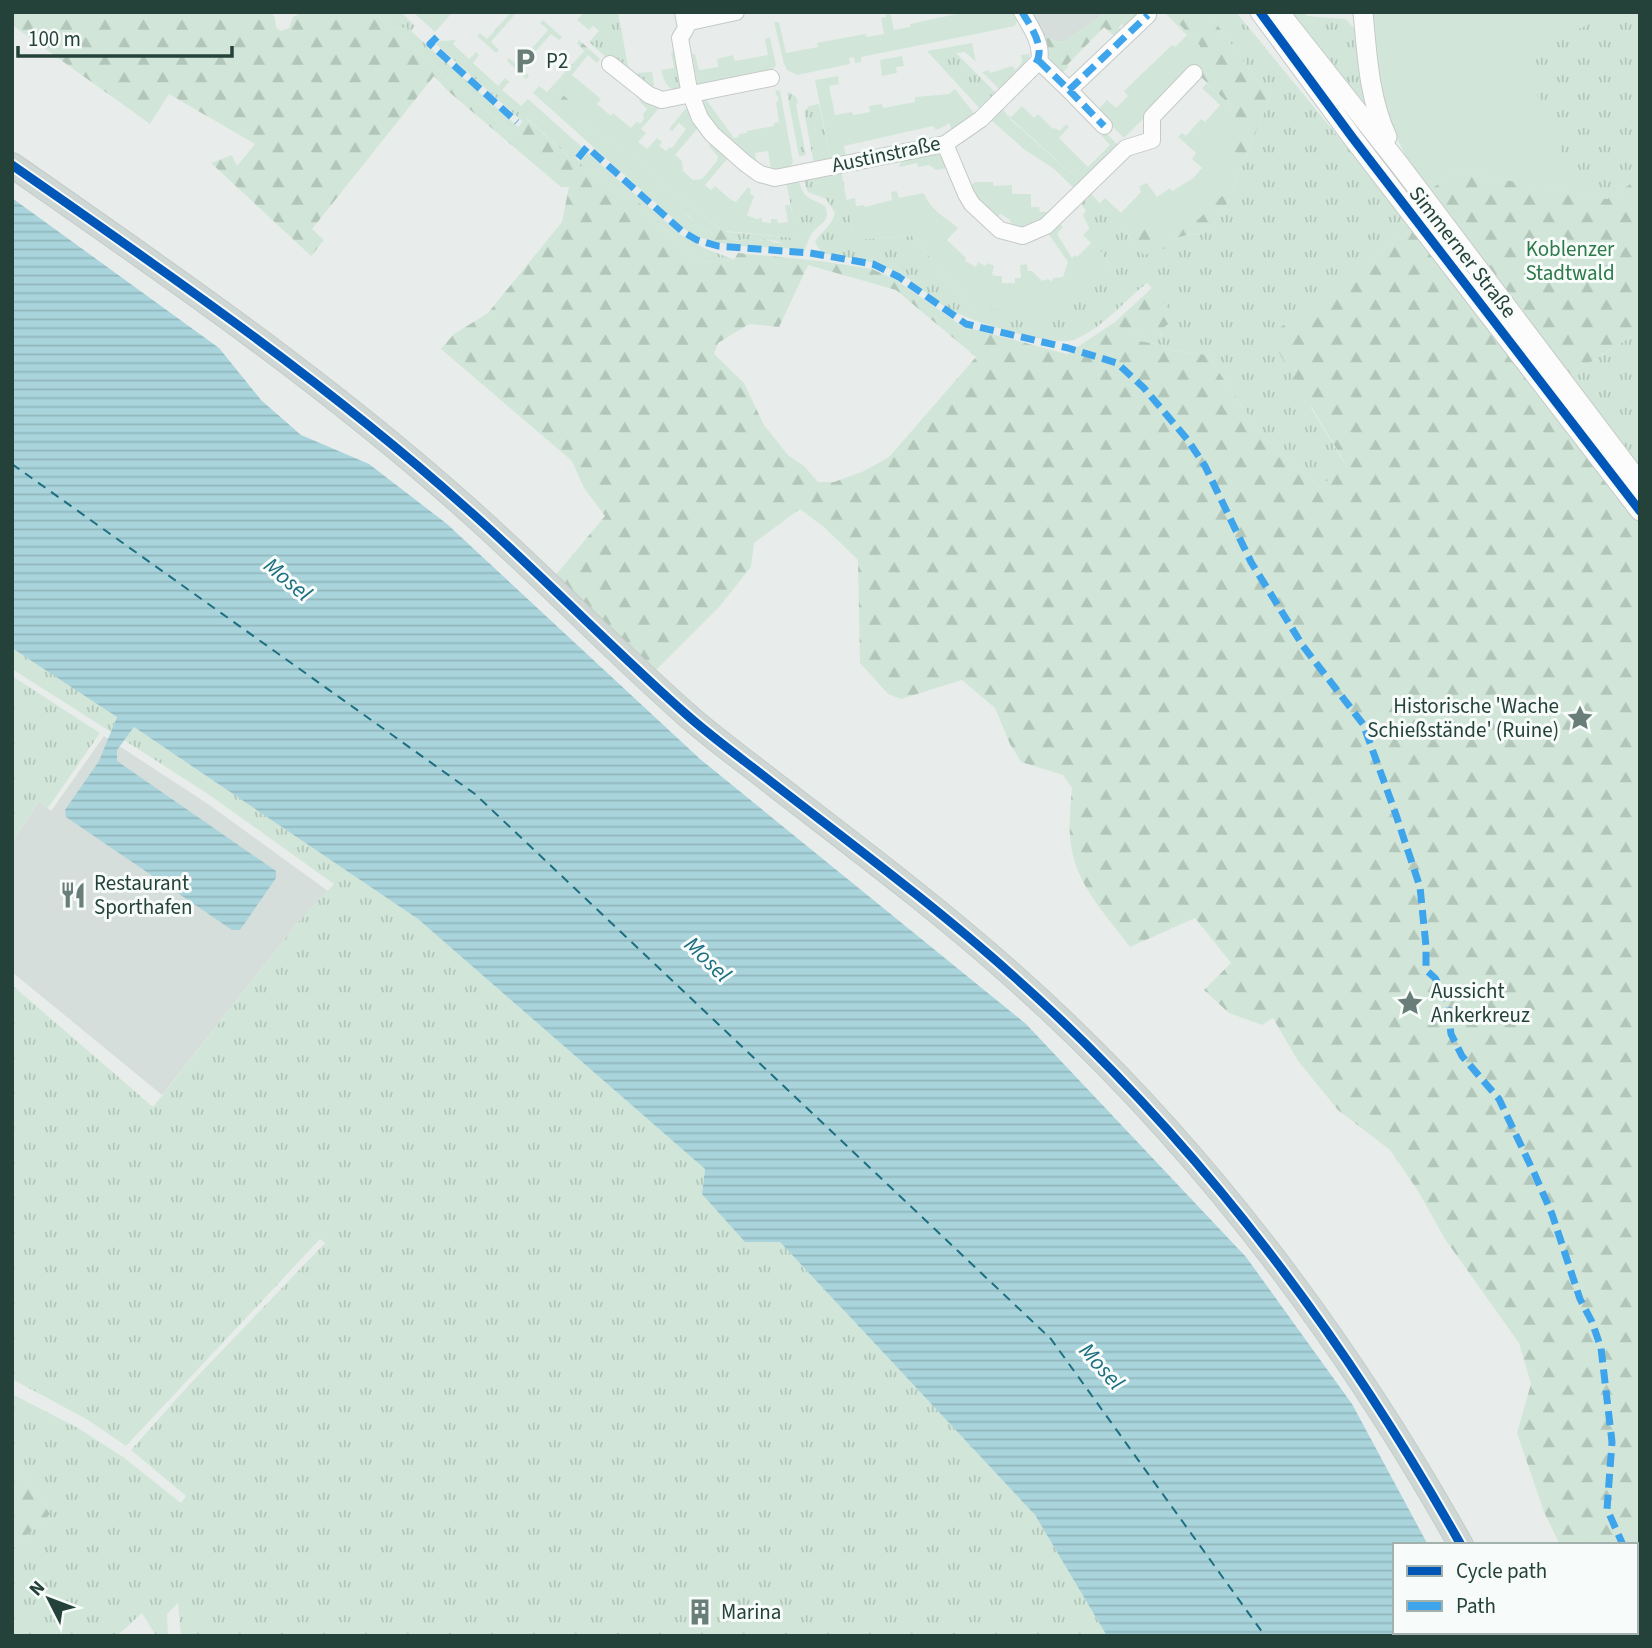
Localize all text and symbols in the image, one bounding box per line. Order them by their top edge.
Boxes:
scale bar [18,14,231,58]
text: 100 m [28,24,81,54]
parking icon: P2 [510,46,540,76]
place label: P2 [546,46,568,76]
street label: Austinstraße [829,128,943,180]
street label: Simmerner Straße [1402,180,1524,324]
park label: Koblenzer Stadtwald [1525,234,1615,288]
water label: Mosel [256,549,319,610]
place label: Historische 'Wache Schießstände' (Ruine) [1367,691,1559,745]
place icon: Historische 'Wache Schießstände' (Ruine) [1565,703,1595,733]
place label: Restaurant Sporthafen [94,868,192,922]
restaurant icon: Restaurant Sporthafen [58,880,88,910]
water label: Mosel [677,929,739,990]
place label: Aussicht Ankerkreuz [1431,976,1530,1030]
place icon: Aussicht Ankerkreuz [1395,988,1425,1018]
water label: Mosel [1071,1335,1132,1398]
legend [1393,1543,1638,1634]
text: Cycle path [1456,1556,1547,1586]
north arrow [14,1564,84,1634]
text: N [23,1575,52,1602]
text: Path [1456,1591,1496,1621]
building icon: Marina [685,1597,715,1627]
place label: Marina [721,1597,781,1627]

